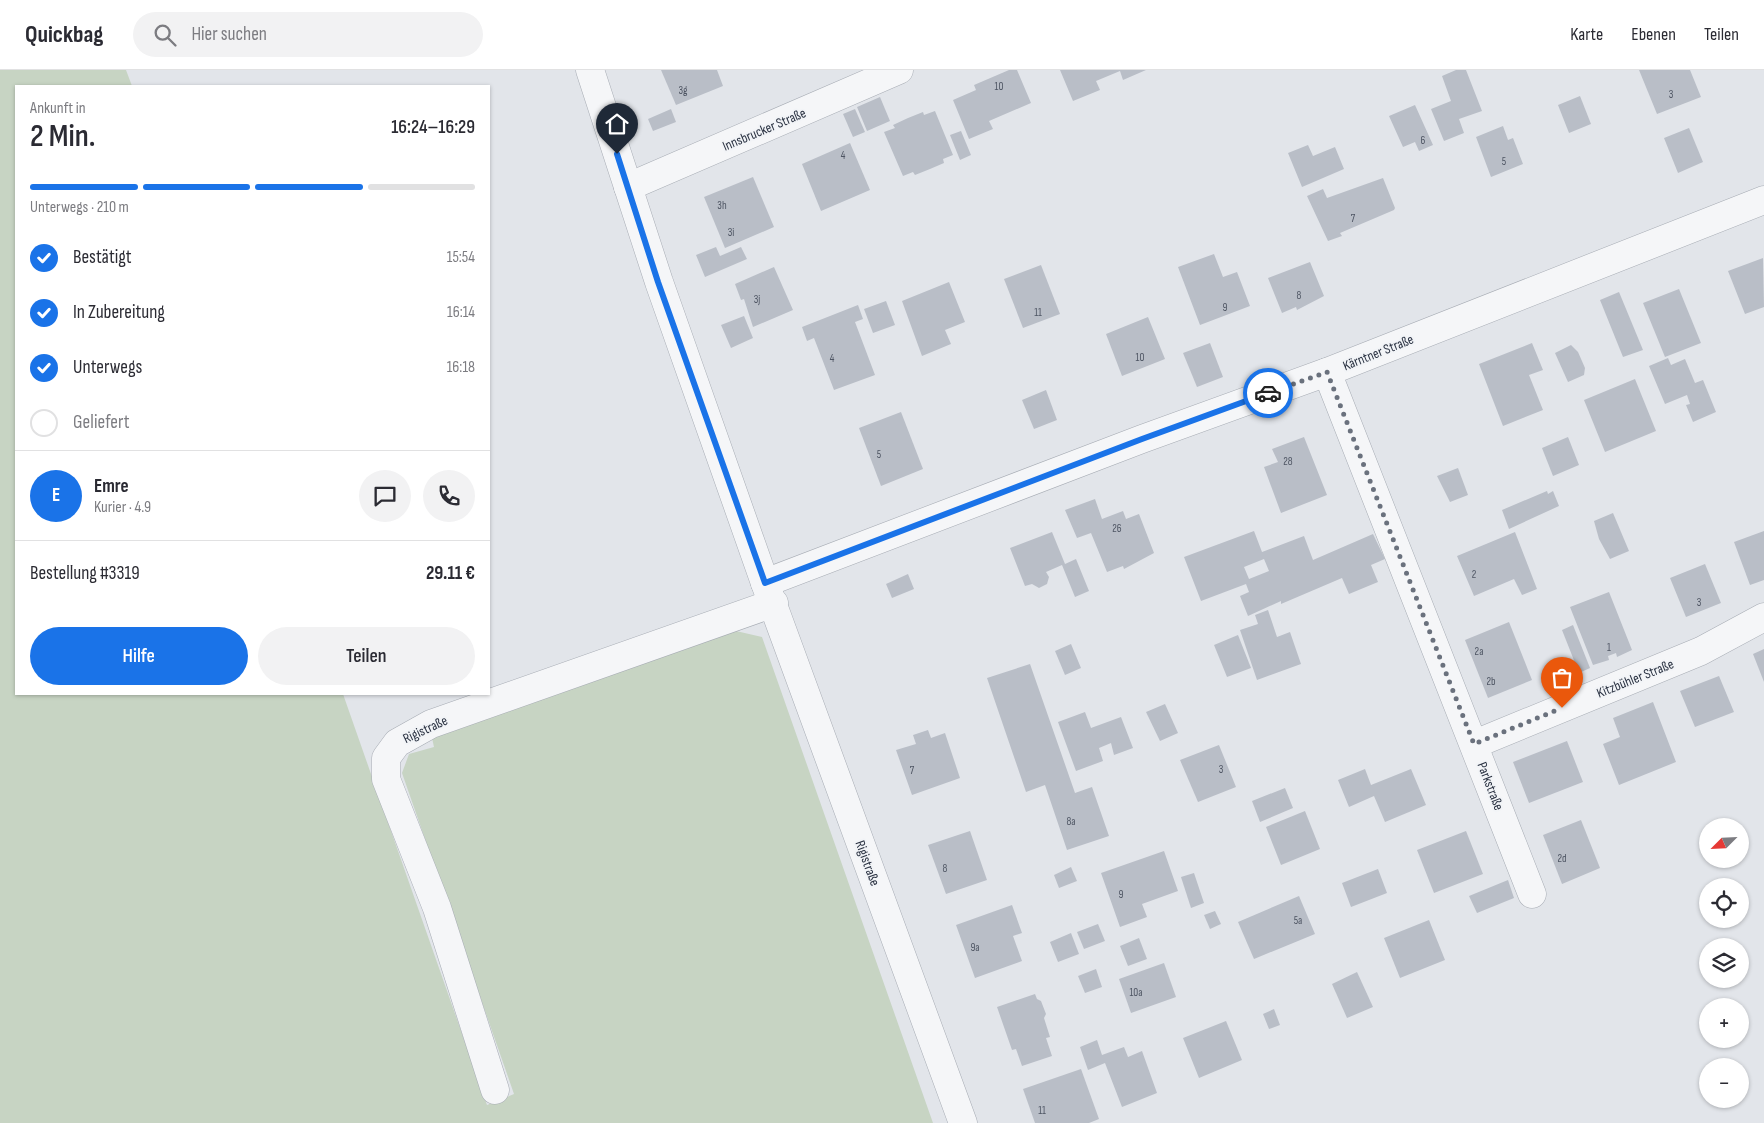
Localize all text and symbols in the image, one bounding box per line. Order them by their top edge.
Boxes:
search box [133,12,483,57]
text: Quickbag [25,20,103,49]
icon: search [151,21,179,49]
text: Hier suchen [191,23,267,46]
text: Karte [1570,24,1603,45]
text: Ebenen [1631,24,1676,45]
text: Teilen [1704,24,1739,45]
house number: 10 [995,80,1003,93]
house number: 3g [679,84,688,97]
house number: 3 [1669,88,1674,101]
text: Ankunft in [30,99,86,118]
pin [596,103,638,154]
street label: Innsbrucker Straße [720,104,809,155]
icon: home [603,110,631,138]
text: 16:24–16:29 [391,116,475,139]
text: 2 Min. [30,117,95,156]
house number: 6 [1421,134,1426,147]
house number: 4 [841,149,846,162]
house number: 5 [1502,155,1506,168]
text: Unterwegs · 210 m [30,198,129,217]
house number: 3h [717,199,727,212]
house number: 7 [1351,212,1356,225]
house number: 3i [728,226,734,239]
icon: check [30,244,58,272]
text: Bestätigt [73,246,132,269]
text: 15:54 [447,248,475,267]
house number: 8 [1297,289,1302,302]
house number: 3j [754,293,760,306]
icon: check [30,299,58,327]
text: In Zubereitung [73,301,165,324]
house number: 9 [1223,301,1228,314]
text: 16:14 [447,303,475,322]
house number: 11 [1034,306,1042,319]
street label: Kärntner Straße [1340,331,1416,374]
house number: 10 [1136,351,1144,364]
house number: 4 [830,352,835,365]
icon: check [30,354,58,382]
text: Unterwegs [73,356,142,379]
text: 16:18 [447,358,475,377]
courier [1243,368,1293,418]
icon: car [1254,379,1282,407]
text: Geliefert [73,411,129,434]
house number: 5 [877,448,881,461]
house number: 28 [1283,455,1293,468]
button: chat [359,470,411,522]
button: phone [423,470,475,522]
text: Emre [94,475,129,498]
text: E [52,484,60,507]
text: Kurier · 4.9 [94,498,151,517]
house number: 26 [1112,522,1122,535]
text: Bestellung #3319 [30,562,140,585]
text: 29.11 € [426,562,475,585]
house number: 2 [1472,568,1477,581]
house number: 3 [1697,596,1702,609]
button: Hilfe [30,627,248,685]
button: Teilen [258,627,475,685]
house number: 1 [1607,641,1611,654]
house number: 2a [1475,645,1483,658]
street label: Kitzbühler Straße [1594,655,1676,702]
pin [1541,657,1583,708]
icon: bag [1548,664,1576,692]
house number: 2b [1486,675,1496,688]
street label: Rigistraße [400,712,450,747]
street label: Parkstraße [1474,760,1507,813]
house number: 3 [1219,763,1224,776]
house number: 7 [910,764,915,777]
house number: 8a [1066,815,1076,828]
north arrow [1699,818,1749,868]
map controls [1699,818,1749,1108]
street label: Rigistraße [851,838,884,888]
house number: 2d [1557,852,1567,865]
house number: 8 [943,862,948,875]
button: locate [1699,878,1749,928]
house number: 9 [1119,888,1124,901]
house number: 5a [1294,914,1302,927]
button: layers [1699,938,1749,988]
house number: 9a [970,941,980,954]
house number: 10a [1130,986,1143,999]
button: + [1699,998,1749,1048]
button: − [1699,1058,1749,1108]
house number: 11 [1038,1104,1046,1117]

